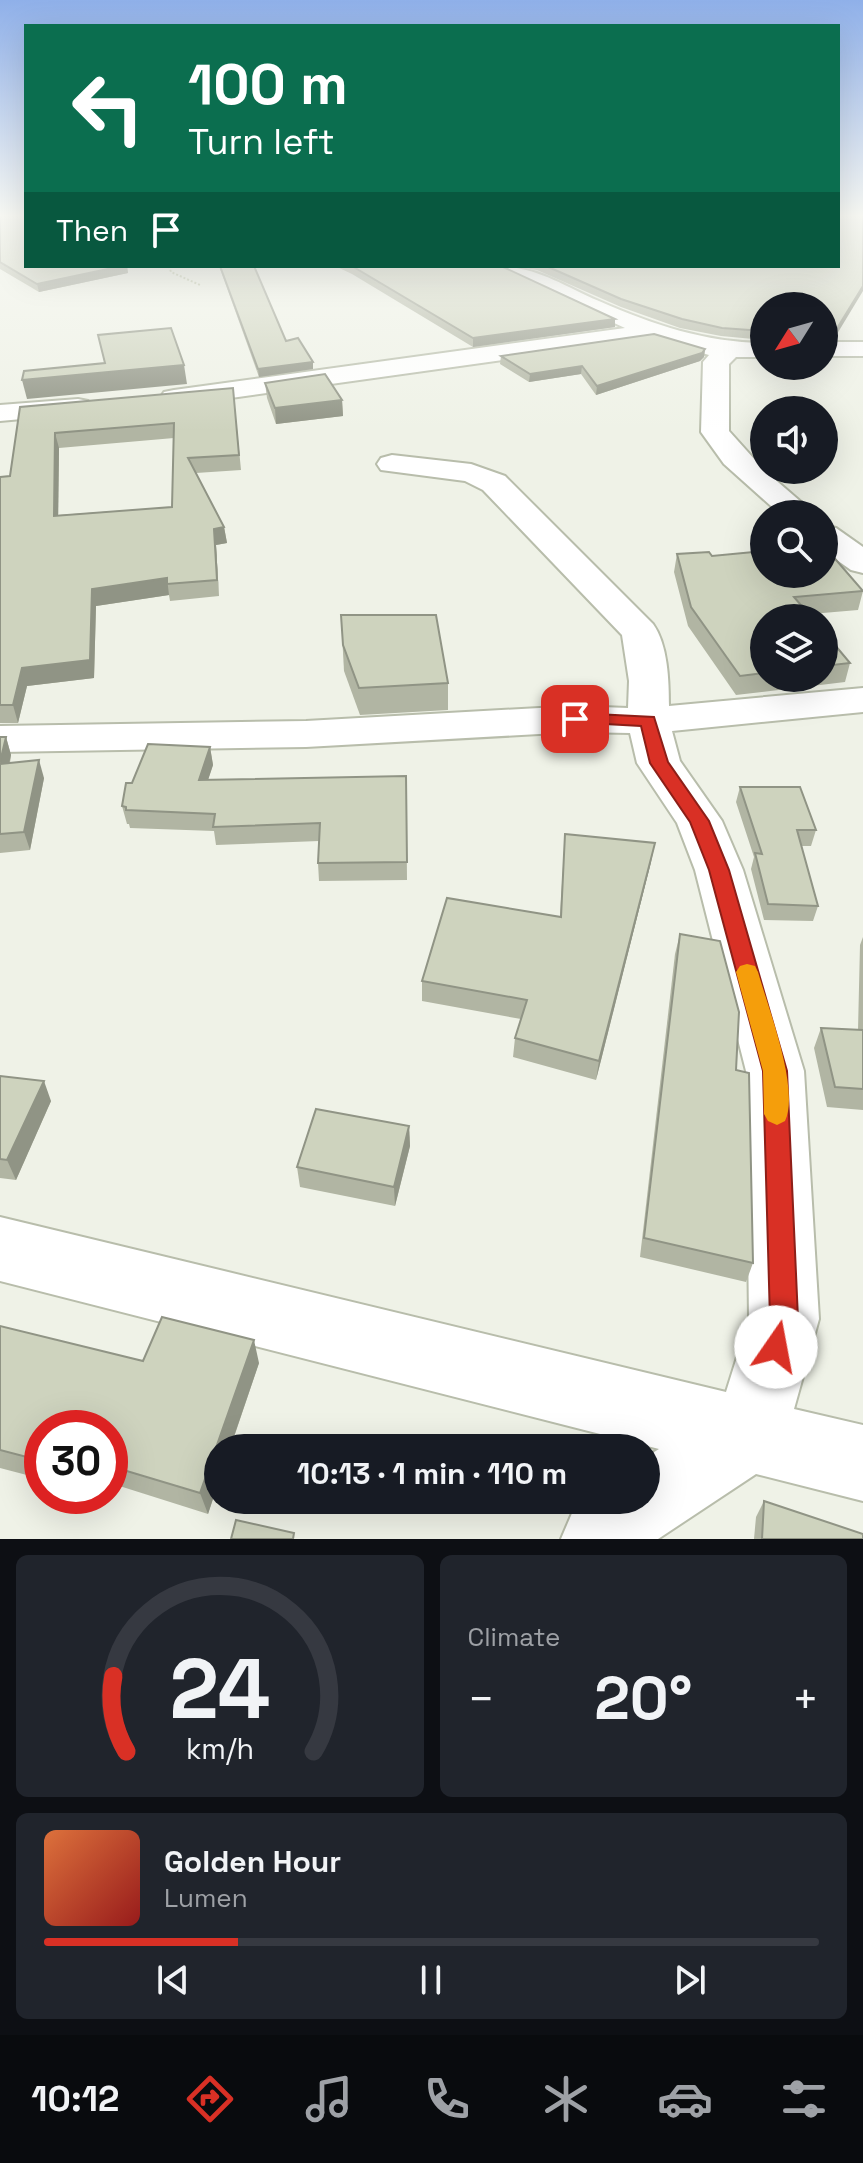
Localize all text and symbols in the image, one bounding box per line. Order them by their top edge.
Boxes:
text: 100 m [188,49,348,120]
icon: left [56,56,160,160]
text: Turn left [188,119,335,165]
icon: arrive [144,208,188,252]
text: Then [56,211,128,250]
north arrow [750,292,838,380]
map controls [750,292,838,692]
button: sound [750,396,838,484]
button: search [750,500,838,588]
button: layers [750,604,838,692]
pin [541,685,609,753]
icon: arrive [553,697,597,741]
position arrow [734,1305,818,1389]
speed limit sign: 30 [24,1410,128,1514]
text: 10:13 · 1 min · 110 m [297,1454,567,1493]
text: Climate [468,1620,560,1654]
text: 24 [169,1636,270,1742]
text: 20° [594,1660,692,1737]
text: − [468,1671,495,1727]
text: + [792,1671,819,1727]
text: km/h [186,1731,254,1767]
text: Golden Hour [164,1842,341,1881]
text: Lumen [164,1881,248,1915]
icon: previous [151,1958,195,2002]
icon: pause [409,1958,453,2002]
icon: next [668,1958,712,2002]
icon: directions [182,2071,238,2127]
icon: music [301,2071,357,2127]
icon: phone [419,2071,475,2127]
icon: climate [538,2071,594,2127]
icon: car [657,2071,713,2127]
icon: filters [776,2071,832,2127]
text: 10:12 [31,2076,119,2122]

